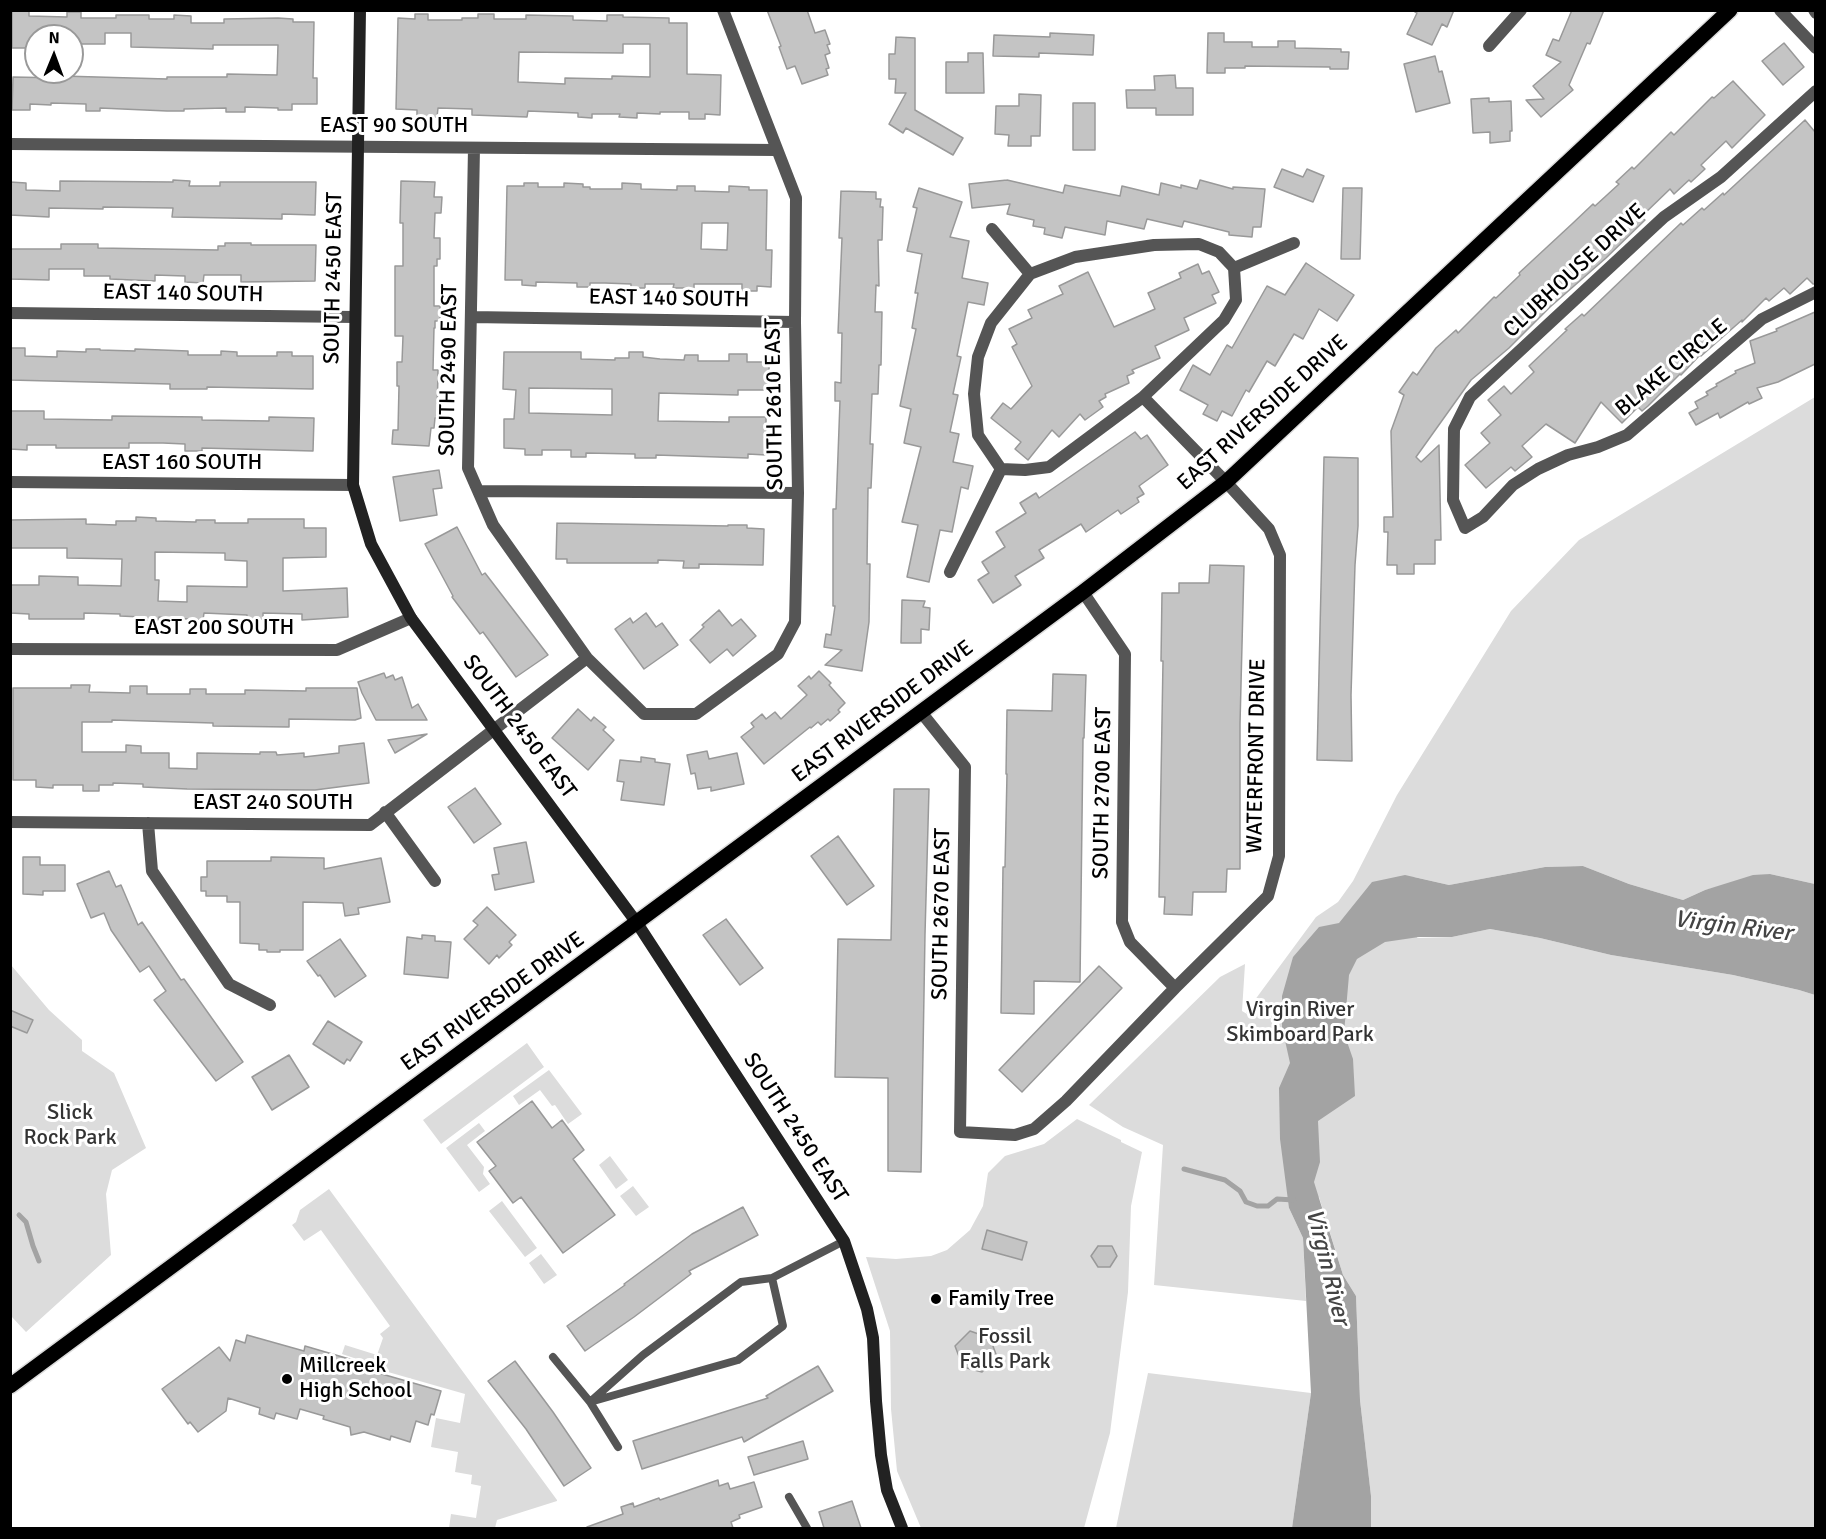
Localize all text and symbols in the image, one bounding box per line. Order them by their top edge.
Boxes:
north arrow [24,24,84,84]
text: N [49,28,60,48]
street label: EAST 90 SOUTH [320,113,468,139]
street label: SOUTH 2450 EAST [319,191,349,365]
street label: CLUBHOUSE DRIVE [1498,198,1652,344]
street label: EAST 140 SOUTH [102,279,264,309]
street label: SOUTH 2490 EAST [434,283,464,457]
street label: EAST 140 SOUTH [588,284,750,314]
street label: BLAKE CIRCLE [1611,314,1733,422]
street label: SOUTH 2610 EAST [760,317,790,491]
street label: EAST RIVERSIDE DRIVE [1172,329,1354,497]
street label: EAST 160 SOUTH [102,450,262,476]
street label: EAST 200 SOUTH [134,615,294,641]
street label: EAST RIVERSIDE DRIVE [787,635,979,789]
street label: SOUTH 2450 EAST [457,650,581,804]
street label: WATERFRONT DRIVE [1242,658,1272,854]
street label: SOUTH 2700 EAST [1088,706,1118,880]
street label: EAST 240 SOUTH [193,790,353,816]
street label: SOUTH 2670 EAST [927,827,957,1001]
water label: Virgin River [1672,905,1794,949]
street label: EAST RIVERSIDE DRIVE [396,927,590,1077]
park label: Virgin River Skimboard Park [1226,997,1374,1048]
street label: SOUTH 2450 EAST [737,1048,853,1208]
park label: Slick Rock Park [24,1100,116,1152]
water label: Virgin River [1299,1206,1355,1328]
place label: Family Tree [948,1286,1054,1312]
marker: Family Tree [929,1292,943,1306]
park label: Fossil Falls Park [959,1324,1051,1376]
place label: Millcreek High School [299,1353,412,1404]
marker: Millcreek High School [280,1372,294,1386]

